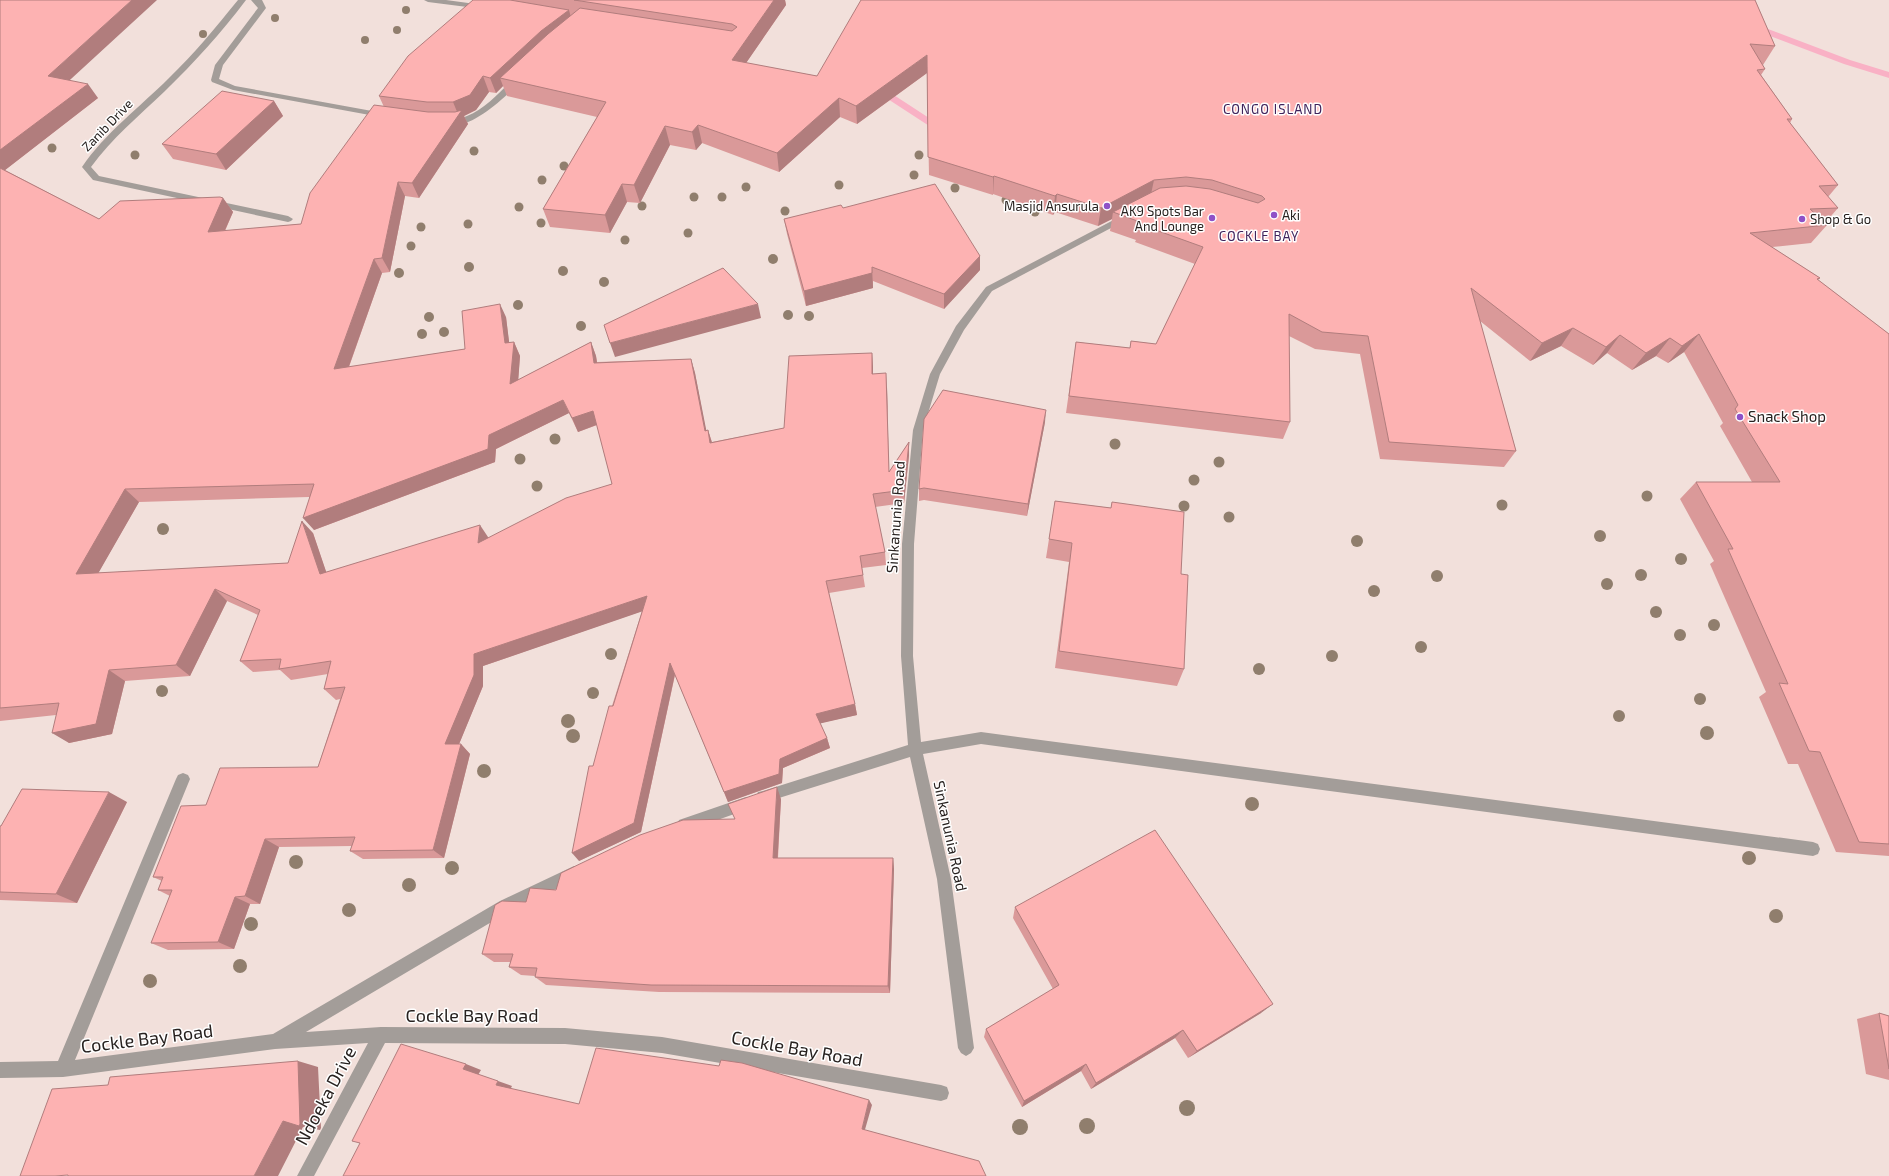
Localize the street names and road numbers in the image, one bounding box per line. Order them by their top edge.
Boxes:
street label: Zanib Drive [78,96,136,154]
street label: Sinkanunia Road [882,460,908,574]
street label: Sinkanunia Road [930,779,971,893]
street label: Cockle Bay Road [405,1004,539,1026]
street label: Cockle Bay Road [79,1019,214,1057]
street label: Cockle Bay Road [730,1026,865,1070]
street label: Ndoeka Drive [290,1042,360,1149]

